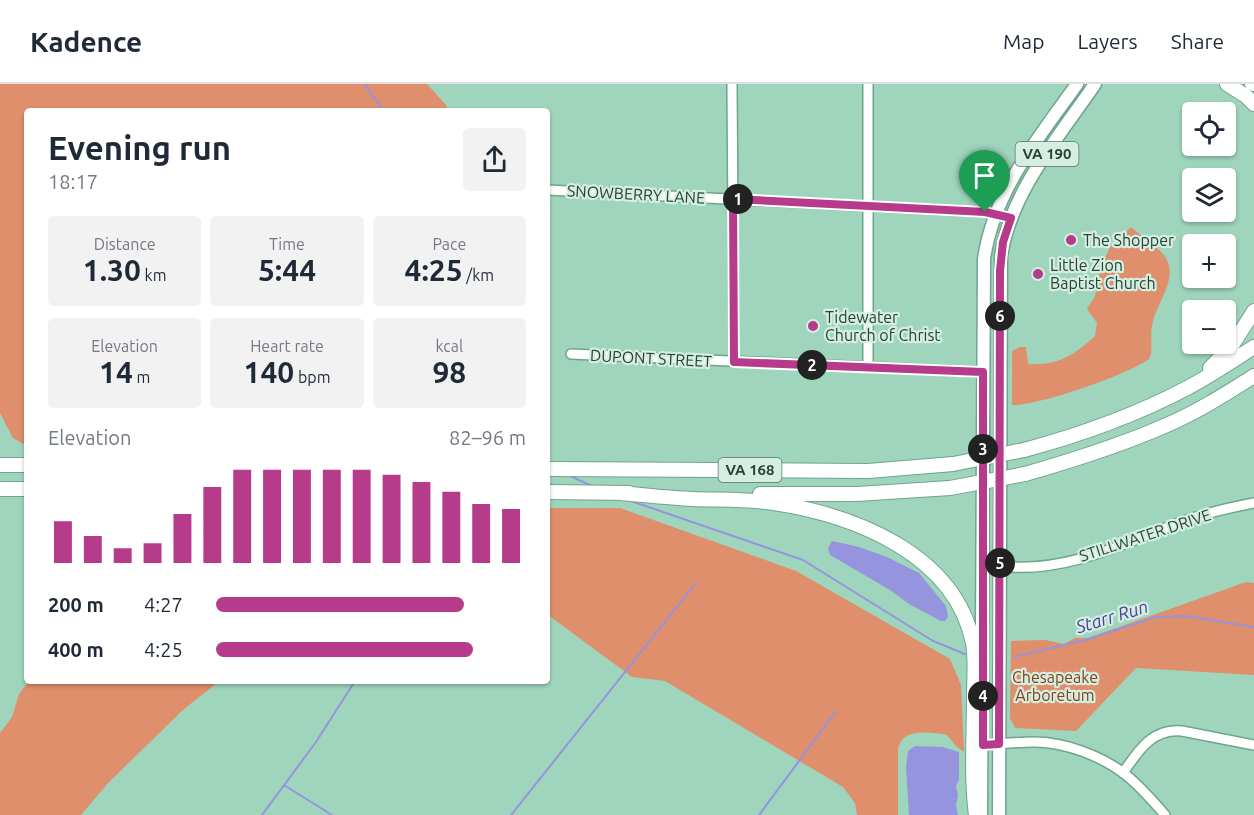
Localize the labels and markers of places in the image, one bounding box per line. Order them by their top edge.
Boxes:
pin [959,150,1010,212]
pin: 1 [723,184,753,214]
place label: The Shopper [1083,231,1174,249]
marker: The Shopper [1064,233,1078,247]
place label: Little Zion Baptist Church [1050,256,1156,292]
marker: Little Zion Baptist Church [1031,267,1045,281]
pin: 6 [985,301,1015,331]
place label: Tidewater Church of Christ [825,308,941,344]
marker: Tidewater Church of Christ [806,319,820,333]
pin: 2 [797,350,827,380]
pin: 3 [968,434,998,464]
pin: 5 [985,548,1015,578]
pin: 4 [968,681,998,711]

